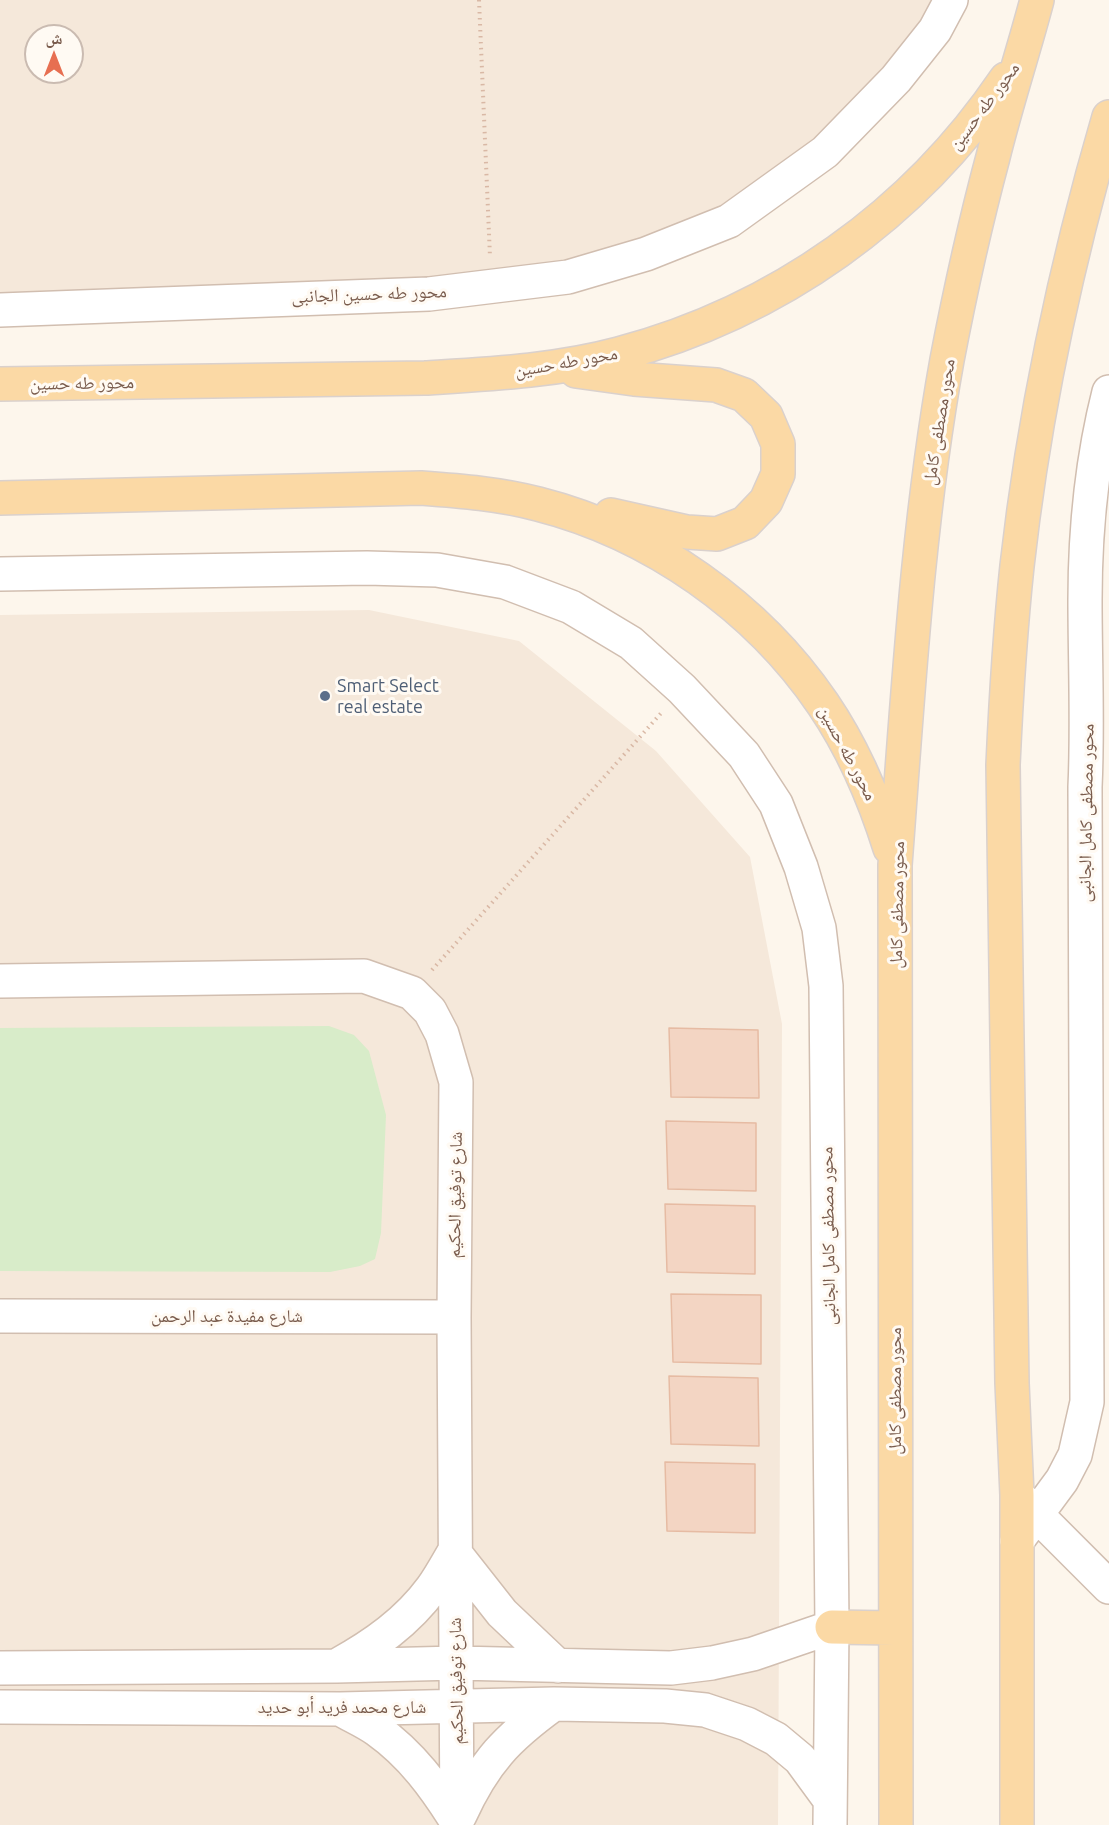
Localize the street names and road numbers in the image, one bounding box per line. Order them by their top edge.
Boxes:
street label: محور طه حسين [944,58,1024,154]
street label: محور طه حسين الجانبى [291,280,447,308]
street label: محور طه حسين [513,342,619,382]
street label: محور مصطفى كامل [918,357,960,487]
street label: محور طه حسين [30,371,134,395]
street label: محور طه حسين [814,702,882,804]
street label: محور مصطفى كامل الجانبى [1074,723,1098,903]
street label: محور مصطفى كامل [885,841,909,969]
street label: شارع توفيق الحكيم [443,1131,467,1259]
street label: محور مصطفى كامل الجانبى [816,1146,840,1326]
street label: شارع مفيدة عبد الرحمن [151,1305,303,1327]
street label: محور مصطفى كامل [884,1327,906,1455]
street label: شارع توفيق الحكيم [444,1617,468,1745]
street label: شارع محمد فريد أبو حديد [258,1696,426,1718]

